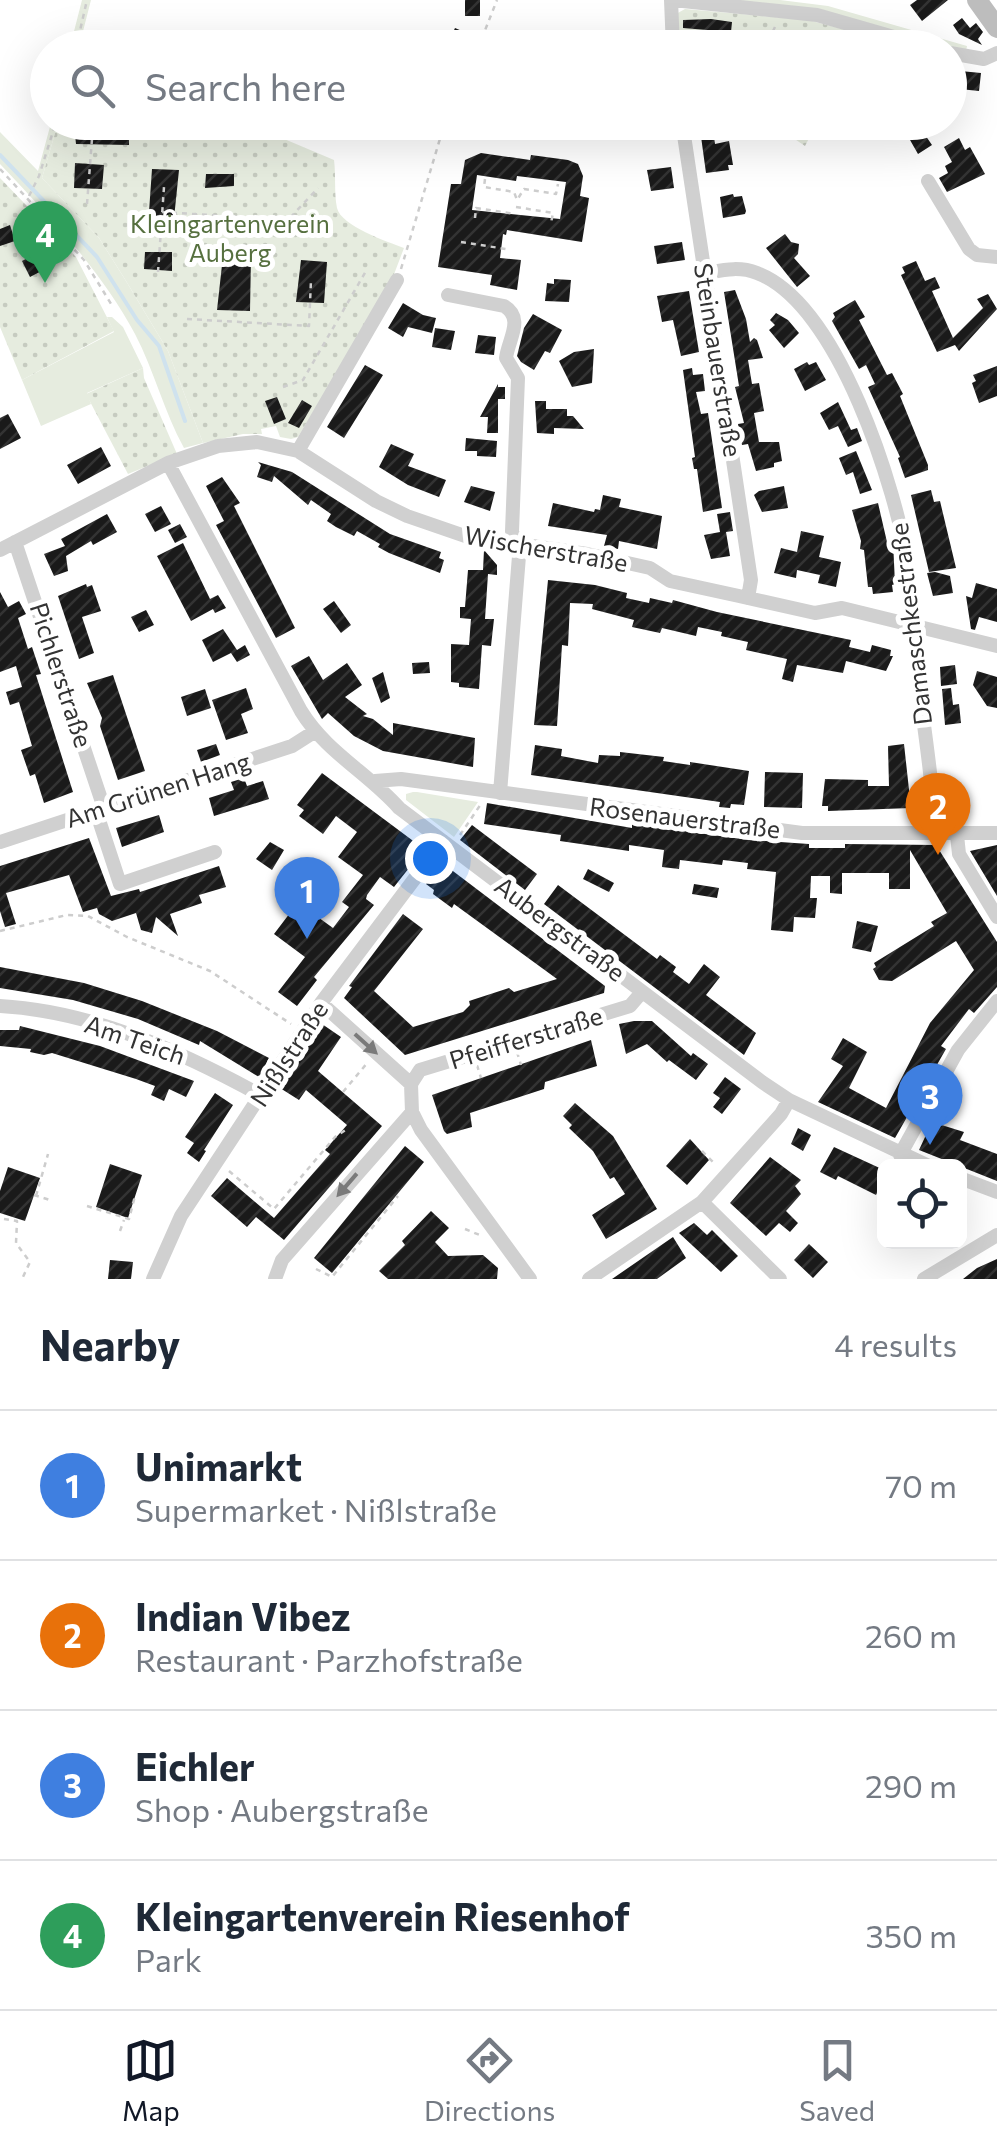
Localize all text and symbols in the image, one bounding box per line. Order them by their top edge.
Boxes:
search box [30,30,967,140]
icon: search [65,58,120,113]
text: Search here [145,62,346,109]
pin: 4 [12,200,78,283]
park label: Kleingartenverein Auberg [130,208,330,267]
street label: Steinbauerstraße [689,261,749,459]
street label: Wischerstraße [462,519,630,577]
street label: Damaschkestraße [883,521,937,727]
street label: Pichlerstraße [24,598,99,751]
street label: Am Grünen Hang [62,745,254,833]
pin: 2 [906,772,970,855]
street label: Rosenauerstraße [588,790,782,844]
your location [405,833,456,884]
pin: 1 [274,856,340,939]
street label: Aubergstraße [490,870,632,987]
street label: Nißlstraße [243,995,333,1112]
street label: Pfeifferstraße [445,1000,606,1075]
street label: Am Teich [81,1008,189,1070]
one-way arrow [353,1032,378,1054]
pin: 3 [898,1062,962,1145]
map controls [877,1159,967,1249]
button: locate [877,1159,967,1249]
one-way arrow [337,1172,359,1197]
text: Nearby [40,1318,180,1370]
text: 4 results [834,1324,957,1364]
text: Unimarkt [135,1442,302,1489]
text: 1 [65,1465,80,1505]
text: 70 m [885,1465,957,1505]
text: Supermarket · Nißlstraße [135,1489,497,1529]
text: Indian Vibez [135,1592,351,1639]
text: 2 [63,1615,82,1655]
text: 260 m [865,1615,957,1655]
text: Restaurant · Parzhofstraße [135,1639,523,1679]
text: Eichler [135,1742,255,1789]
text: 3 [63,1765,82,1805]
text: 290 m [865,1765,957,1805]
text: Shop · Aubergstraße [135,1789,429,1829]
text: Kleingartenverein Riesenhof [135,1892,630,1939]
text: 4 [63,1915,82,1955]
text: 350 m [865,1915,957,1955]
text: Park [135,1939,202,1979]
tab: Map [122,2033,180,2127]
tab: Directions [424,2033,555,2127]
tab: Saved [799,2033,875,2127]

